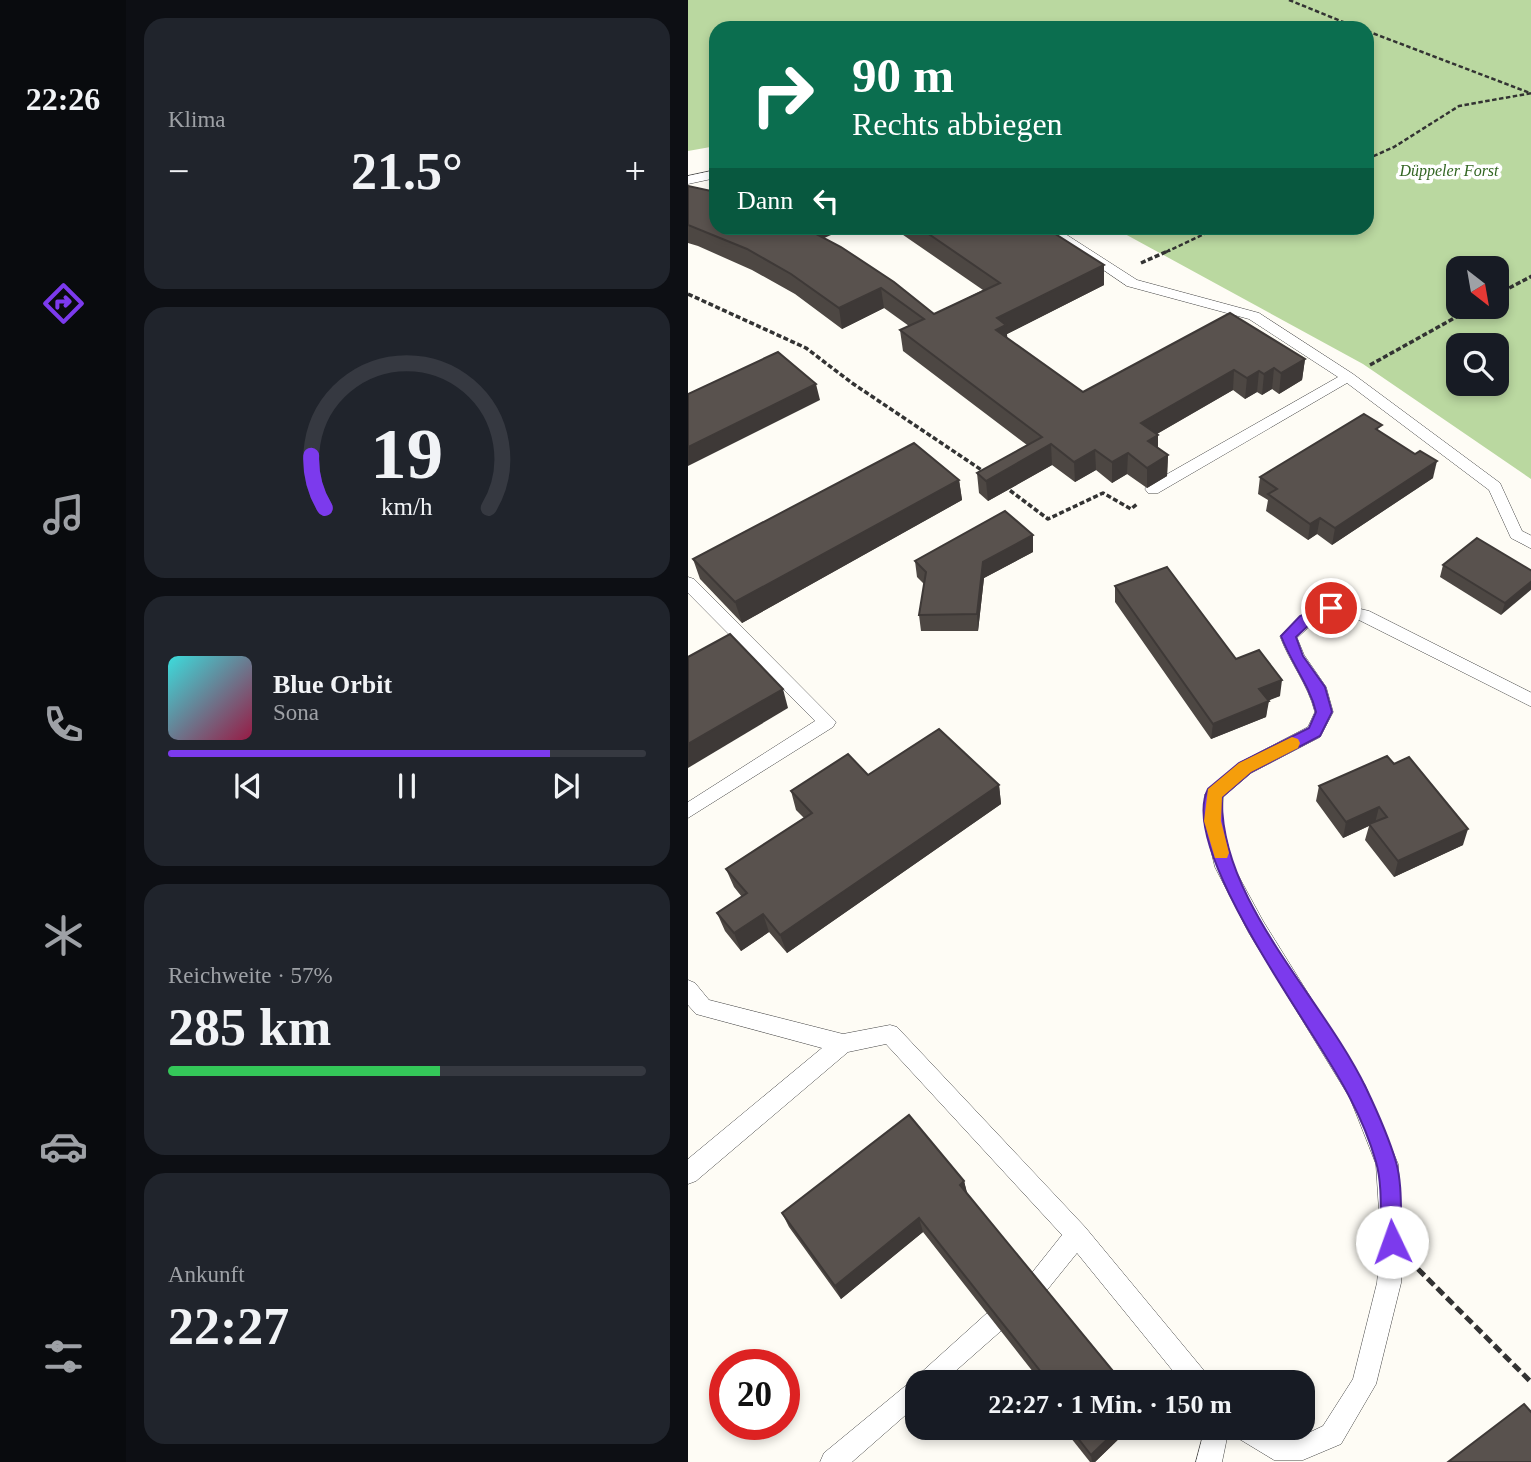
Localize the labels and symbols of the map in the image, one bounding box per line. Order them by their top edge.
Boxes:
park label: Düppeler Forst [1398,162,1499,180]
north arrow [1446,256,1509,318]
pin [1301,578,1361,638]
position arrow [1355,1205,1429,1279]
speed limit sign: 20 [709,1349,800,1440]

